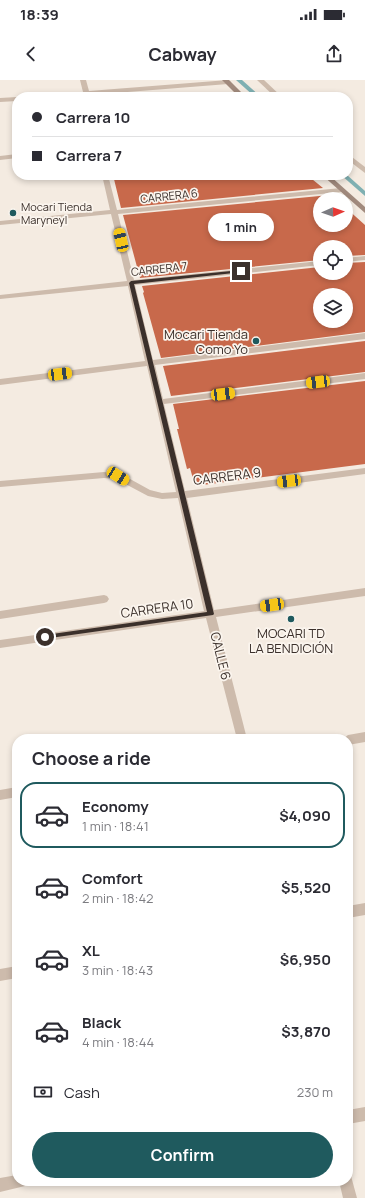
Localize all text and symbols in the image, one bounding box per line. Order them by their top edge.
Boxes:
text: 18:39 [20,4,59,25]
text: Cabway [148,42,217,66]
icon: back [20,43,42,65]
icon: share [323,43,345,65]
text: Carrera 10 [56,107,130,128]
text: Carrera 7 [56,145,122,166]
street label: CARRERA 6 [139,185,199,206]
north arrow [313,192,353,232]
map controls [313,192,353,328]
place label: Mocari Tienda Maryneyl [21,199,92,227]
marker: Mocari Tienda Maryneyl [8,208,18,218]
callout: 1 min [208,213,274,241]
text: 1 min [225,218,257,236]
car [112,227,130,253]
button: locate [313,240,353,280]
street label: CARRERA 7 [130,258,188,279]
route end [232,262,250,280]
button: layers [313,288,353,328]
place label: Mocari Tienda Como Yo [164,325,248,358]
marker: Mocari Tienda Como Yo [251,336,261,346]
car [47,367,73,381]
car [305,375,331,389]
car [210,387,236,401]
street label: CARRERA 9 [192,463,262,489]
car [105,465,131,487]
car [276,474,302,488]
street label: CARRERA 10 [120,594,195,622]
car [259,597,285,613]
marker: MOCARI TD LA BENDICIÓN [286,614,296,624]
place label: MOCARI TD LA BENDICIÓN [249,624,333,657]
route start [36,628,54,646]
street label: CALLE 6 [206,630,236,682]
text: Choose a ride [32,746,151,770]
text: Economy [82,796,149,817]
icon: car [34,797,70,833]
text: $4,090 [279,805,331,826]
text: 1 min · 18:41 [82,817,149,835]
text: Comfort [82,868,143,889]
icon: car [34,869,70,905]
text: $5,520 [281,877,331,898]
text: 2 min · 18:42 [82,889,154,907]
text: XL [82,940,100,961]
icon: car [34,941,70,977]
text: $6,950 [280,949,331,970]
text: 3 min · 18:43 [82,961,153,979]
text: Black [82,1012,121,1033]
icon: car [34,1013,70,1049]
text: $3,870 [281,1021,331,1042]
text: 4 min · 18:44 [82,1033,154,1051]
icon: cash [32,1081,54,1103]
text: Cash [64,1082,100,1103]
text: 230 m [297,1083,333,1101]
button: Confirm [32,1132,333,1178]

